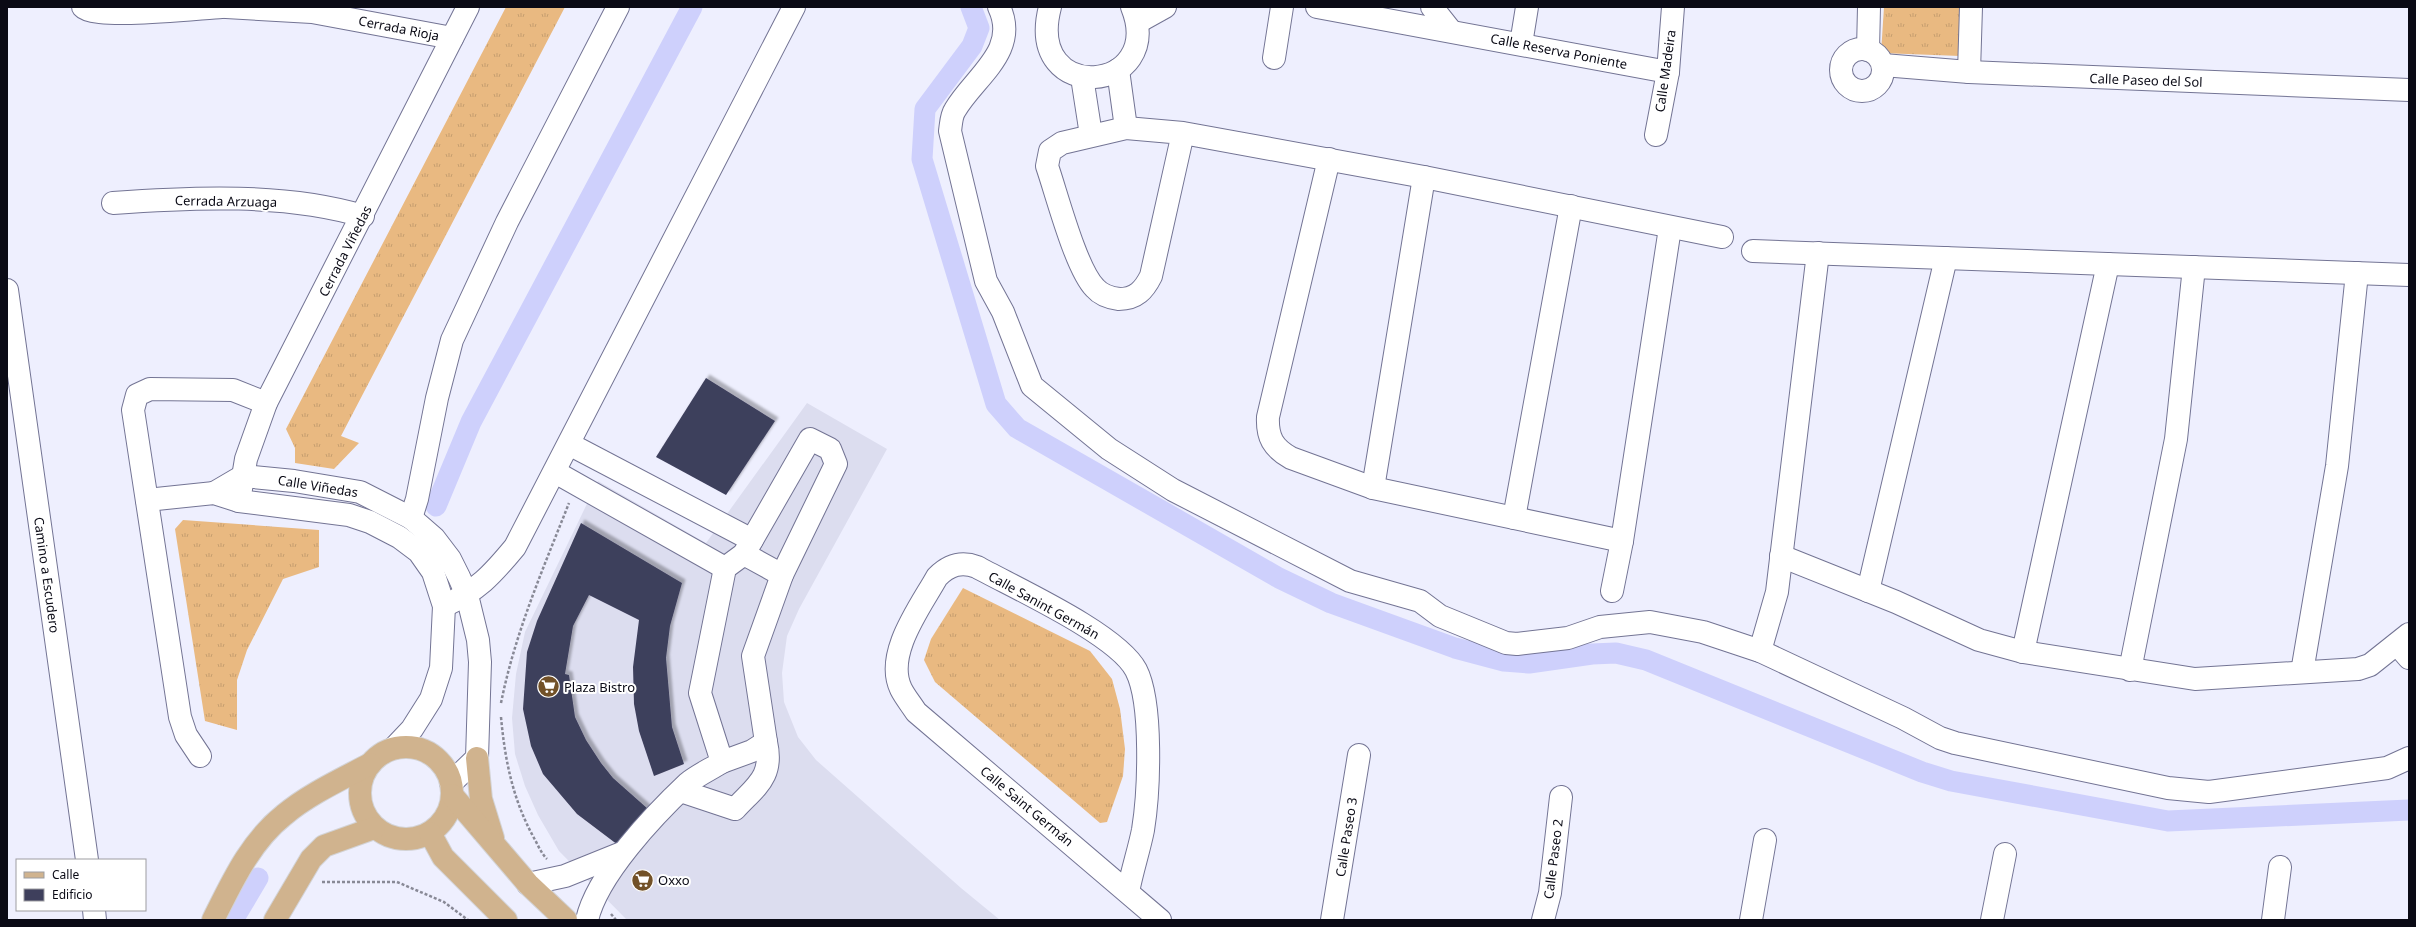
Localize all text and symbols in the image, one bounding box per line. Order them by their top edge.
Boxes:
street label: Cerrada Rioja [357,11,441,45]
street label: Calle Reserva Poniente [1489,29,1629,73]
street label: Calle Madeira [1650,29,1680,113]
street label: Calle Paseo del Sol [2089,69,2203,91]
street label: Cerrada Arzuaga [175,191,277,211]
street label: Cerrada Viñedas [314,202,376,300]
street label: Calle Viñedas [277,471,359,501]
street label: Camino a Escudero [30,516,64,634]
street label: Calle Sanint Germán [985,567,1103,643]
supermarket icon: Plaza Bistro [535,674,561,700]
place label: Plaza Bistro [564,678,635,696]
street label: Calle Saint Germán [977,762,1077,850]
street label: Calle Paseo 3 [1331,796,1361,878]
street label: Calle Paseo 2 [1539,818,1567,900]
legend [16,859,146,911]
text: Calle [52,866,80,883]
supermarket icon: Oxxo [630,867,656,893]
place label: Oxxo [658,871,690,889]
text: Edificio [52,886,93,903]

